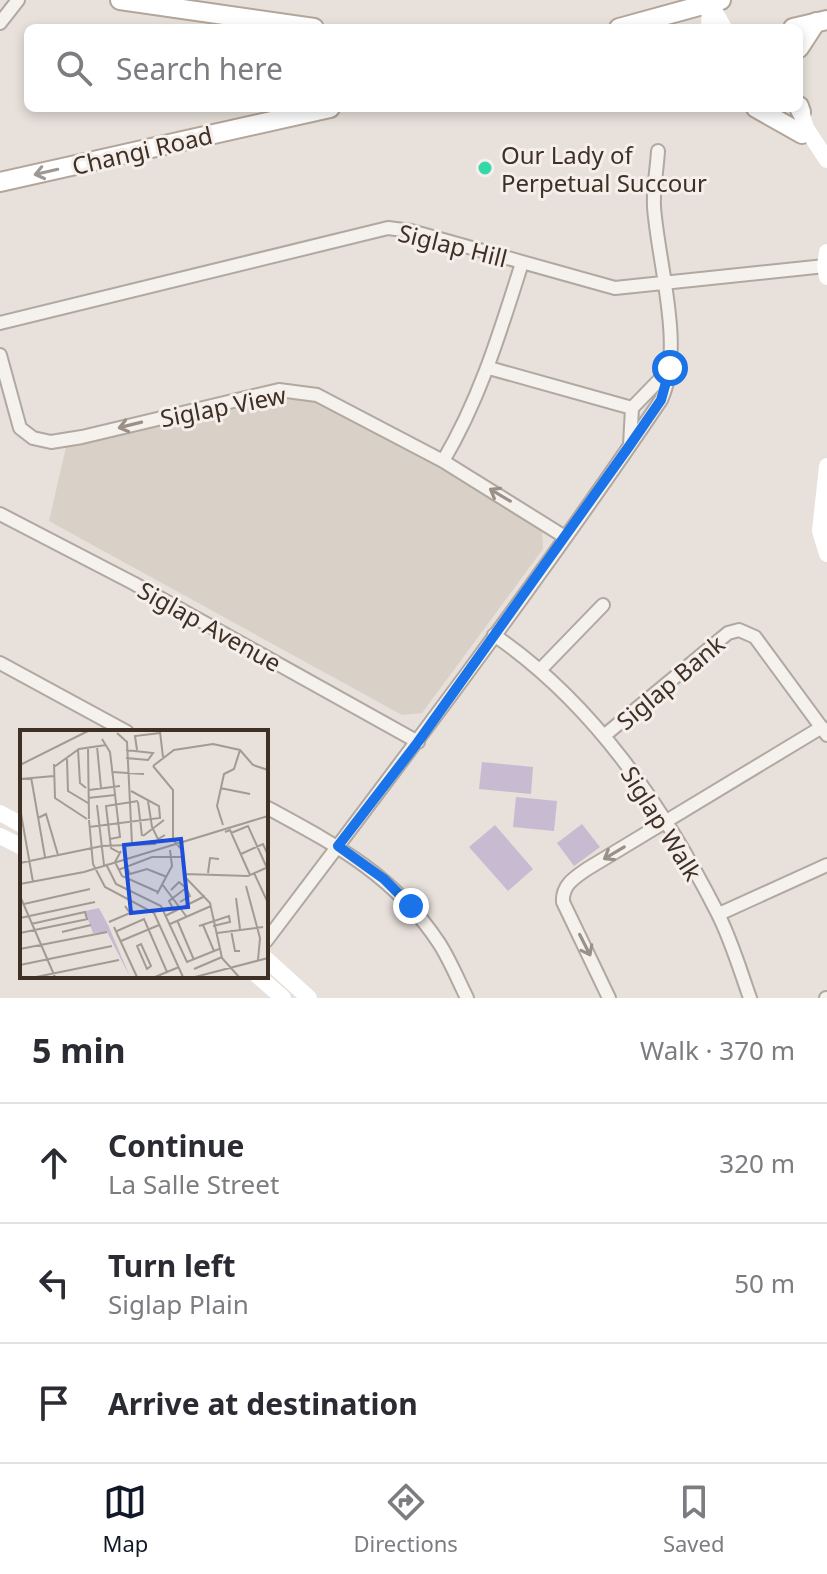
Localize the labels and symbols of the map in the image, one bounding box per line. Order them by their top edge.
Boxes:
street label: Changi Road [69,118,215,182]
place label: Our Lady of Perpetual Succour [501,138,707,199]
marker: Our Lady of Perpetual Succour [476,159,494,177]
one-way arrow [34,165,60,180]
street label: Siglap Hill [395,216,511,274]
route start [652,350,688,386]
street label: Siglap View [157,378,289,434]
one-way arrow [118,419,143,434]
one-way arrow [489,487,512,503]
street label: Siglap Avenue [132,573,288,679]
street label: Siglap Bank [609,627,731,737]
inset map [20,730,268,978]
street label: Siglap Walk [614,760,710,887]
one-way arrow [603,845,626,861]
route end [393,888,429,924]
one-way arrow [578,933,594,957]

